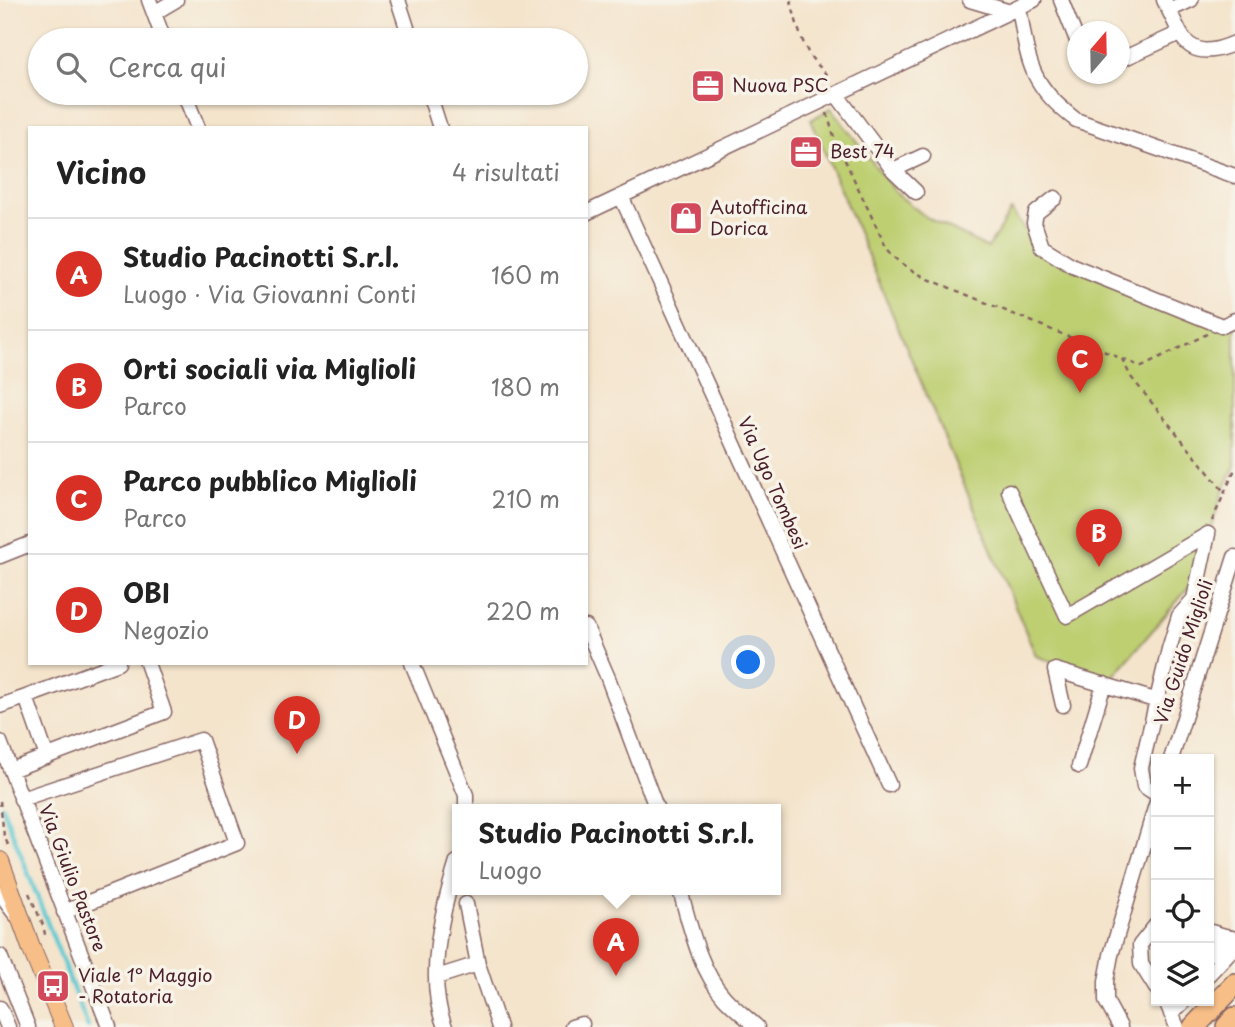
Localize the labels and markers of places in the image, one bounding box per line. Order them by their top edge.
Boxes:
office icon: Nuova PSC [689,67,727,105]
place label: Nuova PSC [732,71,829,98]
office icon: Best 74 [787,133,825,171]
place label: Best 74 [830,137,895,164]
place label: Autofficina Dorica [710,193,808,241]
shop icon: Autofficina Dorica [667,199,705,237]
pin: C [1057,335,1103,393]
pin: B [1076,509,1122,567]
pin: D [274,696,320,754]
pin: A [593,918,639,976]
place label: Viale 1° Maggio - Rotatoria [78,961,213,1009]
bus stop icon: Viale 1° Maggio - Rotatoria [34,967,72,1005]

